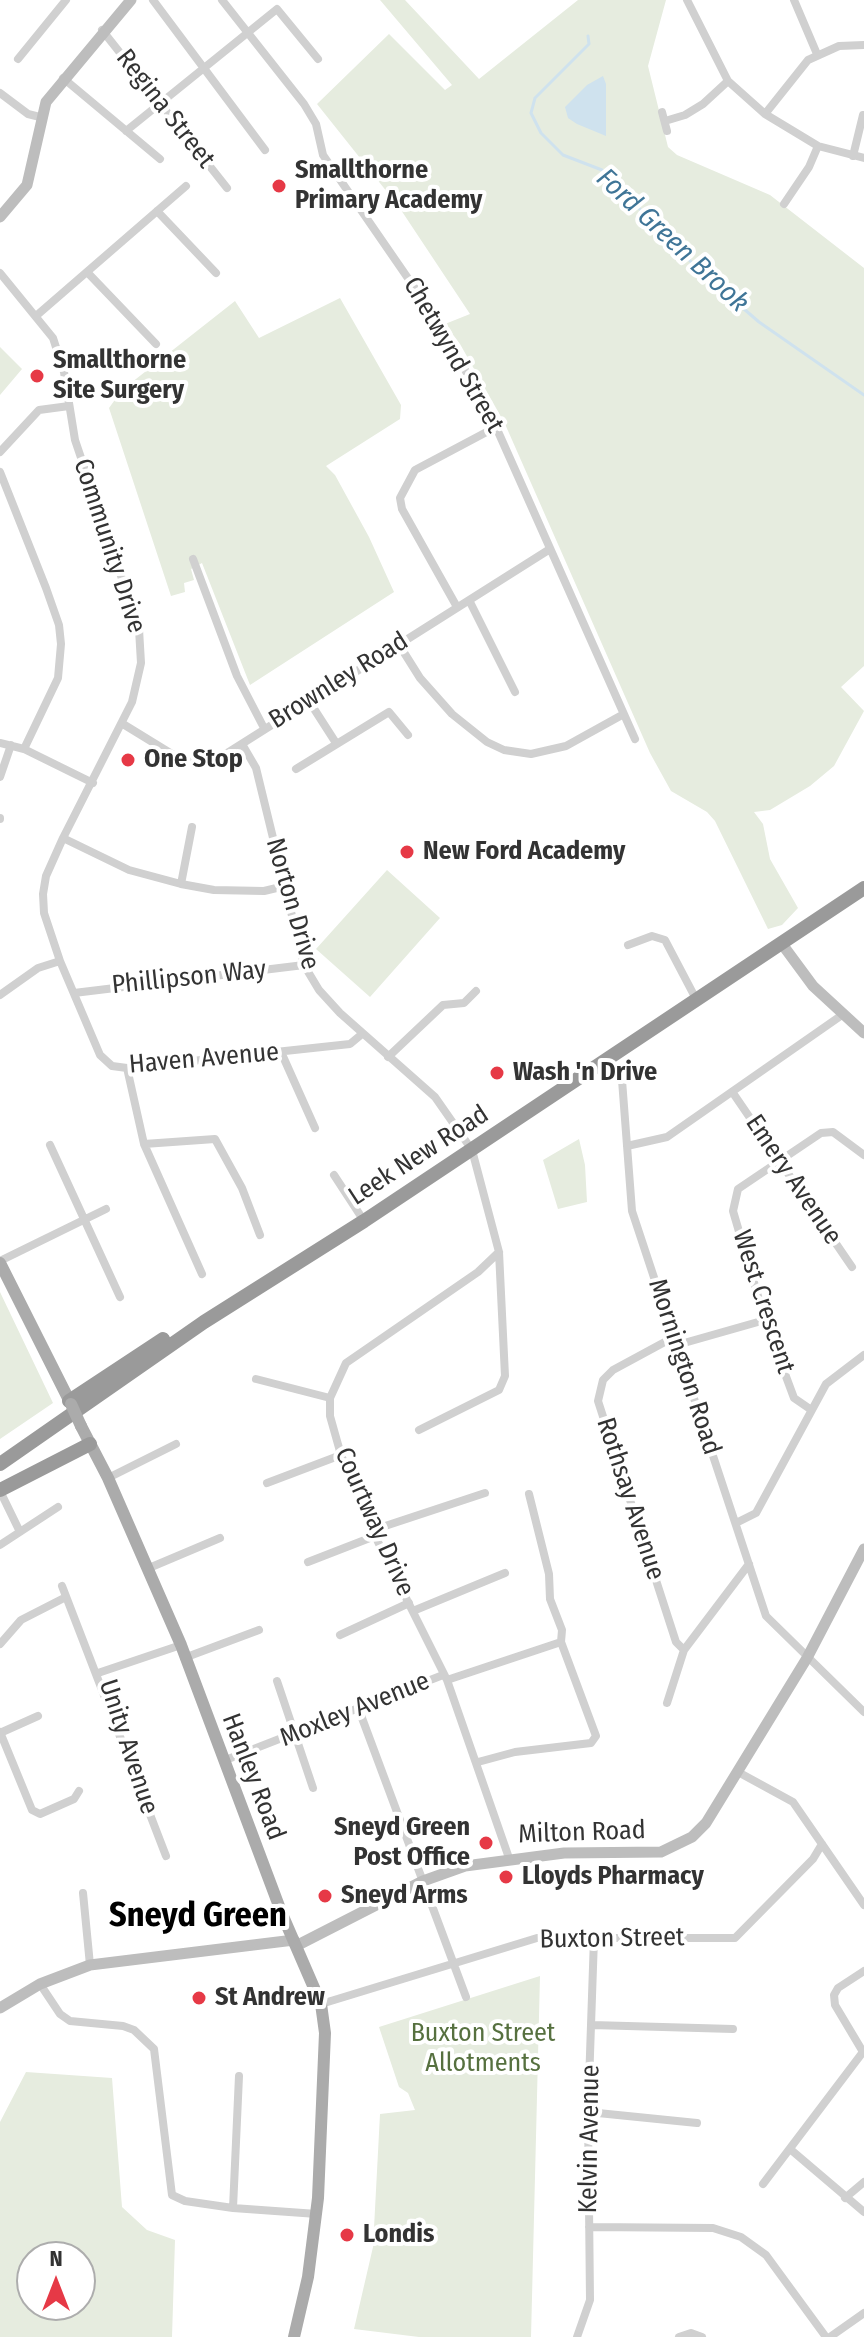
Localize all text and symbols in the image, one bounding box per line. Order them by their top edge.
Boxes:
street label: Regina Street [109,43,221,175]
place label: Smallthorne Primary Academy [295,155,482,216]
water label: Ford Green Brook [589,162,755,320]
marker: Smallthorne Primary Academy [270,177,288,195]
street label: Chetwynd Street [396,272,510,438]
place label: Smallthorne Site Surgery [53,345,186,406]
marker: Smallthorne Site Surgery [28,367,46,385]
street label: Community Drive [66,455,152,637]
street label: Brownley Road [264,626,414,736]
place label: One Stop [144,744,243,776]
marker: One Stop [119,751,137,769]
street label: Norton Drive [258,835,326,973]
place label: New Ford Academy [423,836,625,868]
marker: New Ford Academy [398,843,416,861]
street label: Phillipson Way [110,954,268,1002]
street label: Haven Avenue [128,1037,280,1081]
place label: Wash 'n Drive [513,1057,657,1089]
marker: Wash 'n Drive [488,1064,506,1082]
street label: Leek New Road [343,1099,495,1213]
street label: Emery Avenue [738,1109,848,1251]
street label: West Crescent [725,1227,801,1377]
street label: Mornington Road [641,1275,727,1459]
street label: Rothsay Avenue [589,1414,671,1584]
street label: Courtway Drive [327,1443,421,1601]
street label: Moxley Avenue [276,1666,434,1754]
street label: Unity Avenue [92,1676,164,1818]
street label: Hanley Road [215,1709,291,1845]
place label: Sneyd Green Post Office [334,1812,470,1874]
street label: Milton Road [518,1815,646,1851]
marker: Sneyd Green Post Office [477,1834,495,1852]
place label: Lloyds Pharmacy [522,1861,704,1893]
marker: Lloyds Pharmacy [497,1868,515,1886]
place label: Sneyd Arms [341,1880,468,1912]
marker: Sneyd Arms [316,1887,334,1905]
district label: Sneyd Green [109,1897,287,1937]
street label: Buxton Street [539,1922,685,1956]
place label: St Andrew [215,1982,325,2014]
marker: St Andrew [190,1989,208,2007]
park label: Buxton Street Allotments [411,2018,555,2080]
street label: Kelvin Avenue [573,2064,607,2214]
place label: Londis [363,2219,434,2251]
marker: Londis [338,2226,356,2244]
north arrow [16,2241,96,2321]
text: N [49,2245,63,2272]

